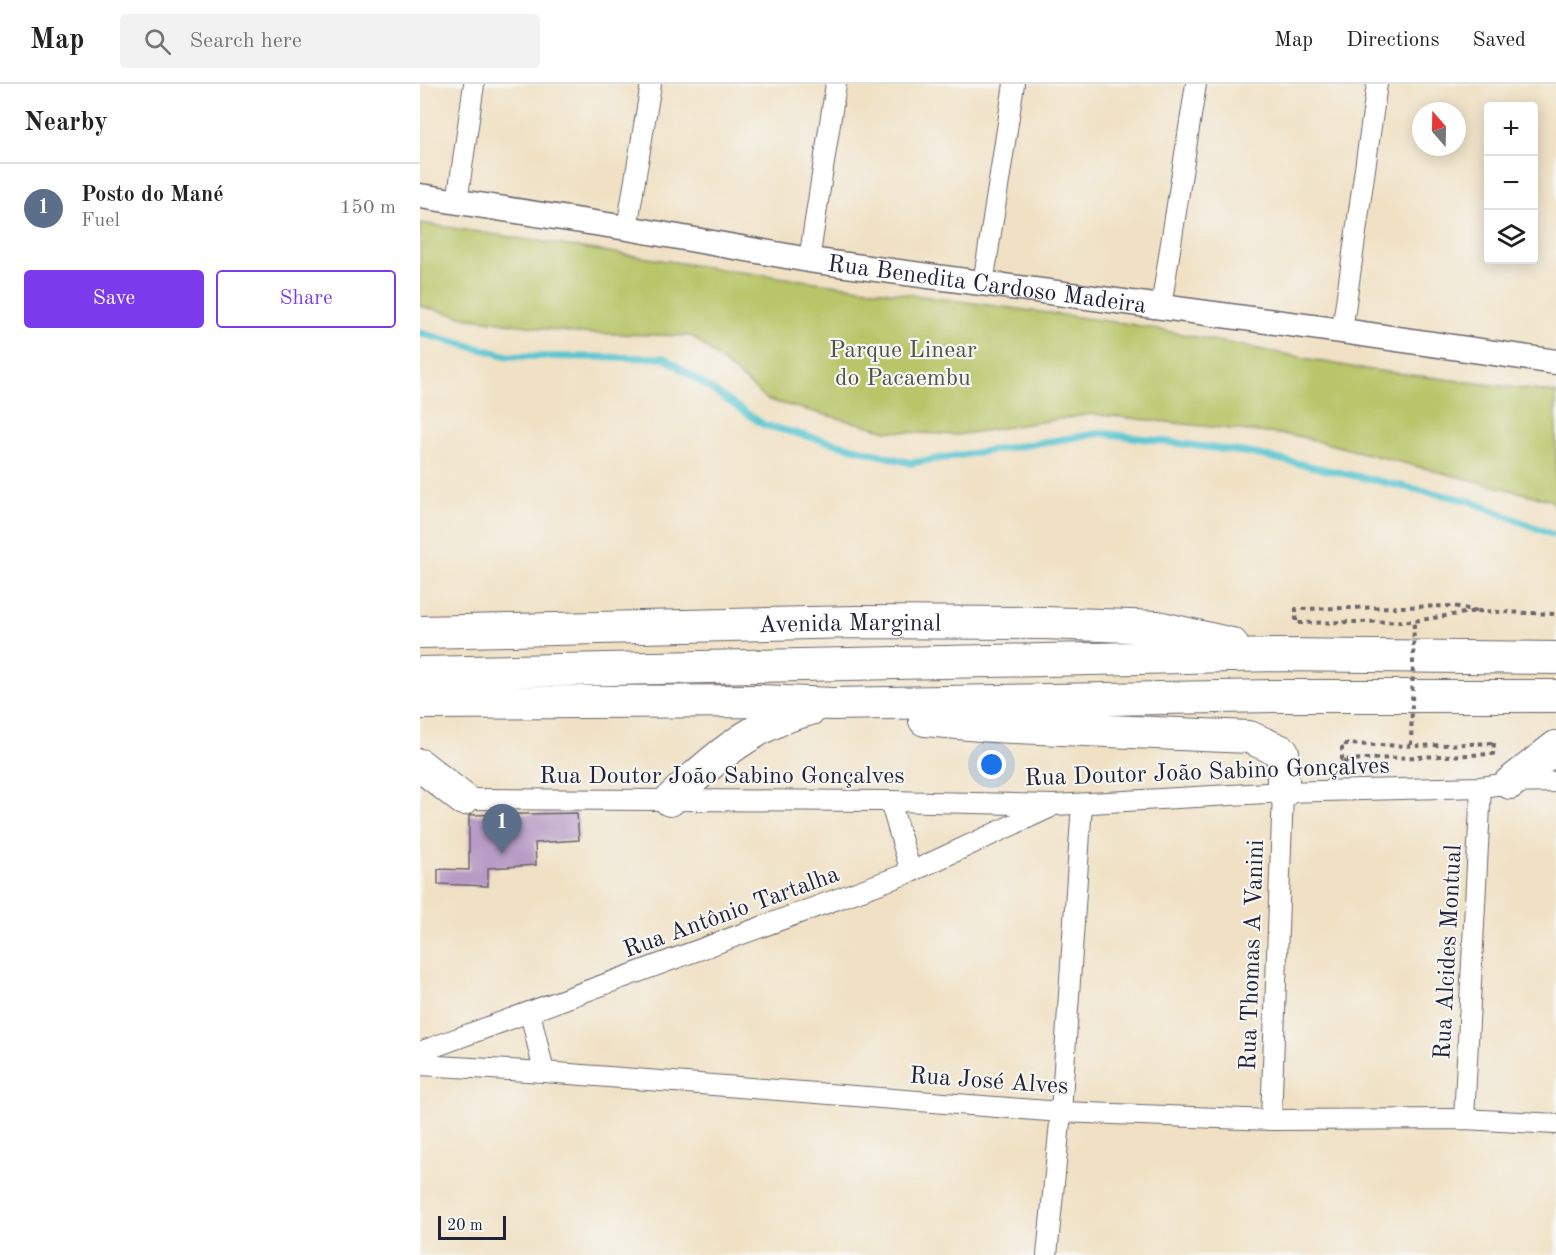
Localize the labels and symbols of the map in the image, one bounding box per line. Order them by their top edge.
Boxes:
north arrow [1412,102,1466,156]
street label: Rua Benedita Cardoso Madeira [826,253,1148,319]
park label: Parque Linear do Pacaembu [829,339,977,391]
street label: Avenida Marginal [758,612,941,638]
your location [977,750,1006,779]
street label: Rua Doutor João Sabino Gonçalves [1024,755,1390,791]
street label: Rua Doutor João Sabino Gonçalves [539,765,905,789]
pin: 1 [482,804,521,854]
street label: Rua Thomas A Vanini [1237,839,1269,1071]
street label: Rua Alcides Montual [1431,844,1467,1060]
street label: Rua Antônio Tartalha [621,863,843,963]
street label: Rua José Alves [908,1064,1069,1100]
scale bar [438,1213,506,1240]

